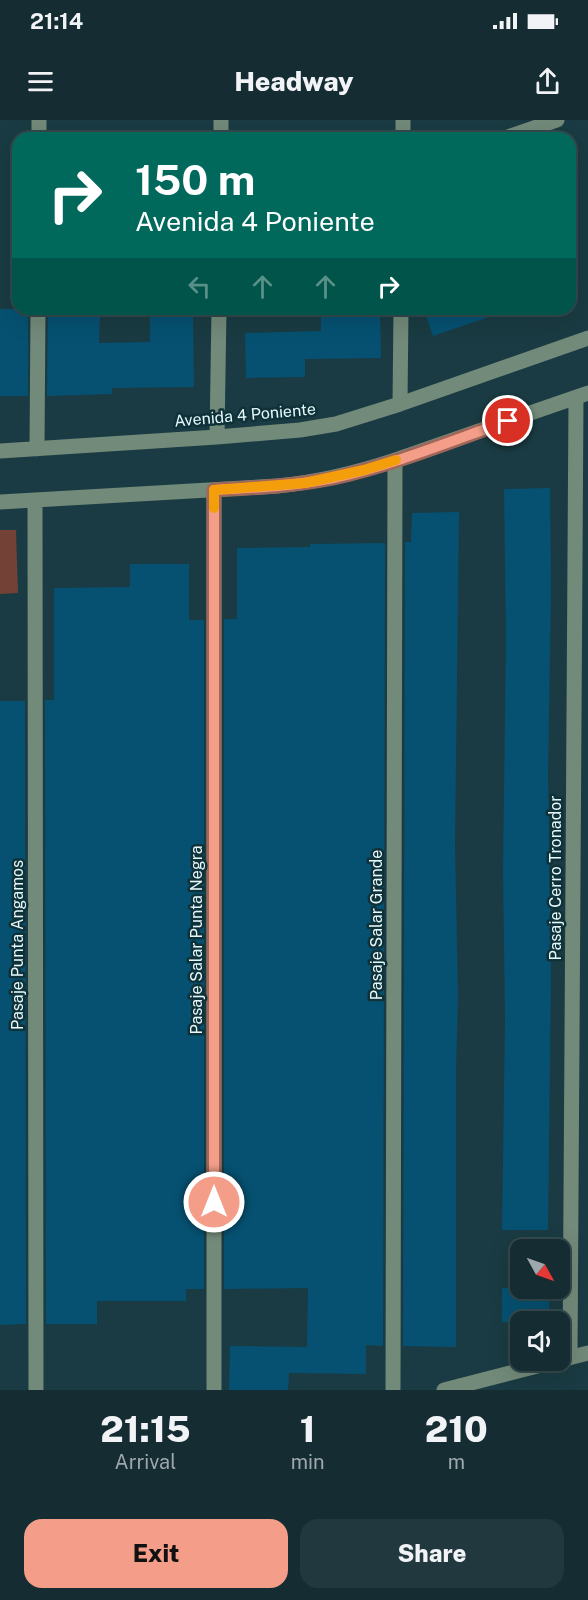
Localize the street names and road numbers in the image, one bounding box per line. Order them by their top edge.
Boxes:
street label: Avenida 4 Poniente [173,399,317,431]
street label: Pasaje Cerro Tronador [546,795,565,961]
street label: Pasaje Salar Punta Negra [187,845,206,1035]
street label: Pasaje Salar Grande [367,850,386,1000]
street label: Pasaje Punta Angamos [8,860,27,1030]

